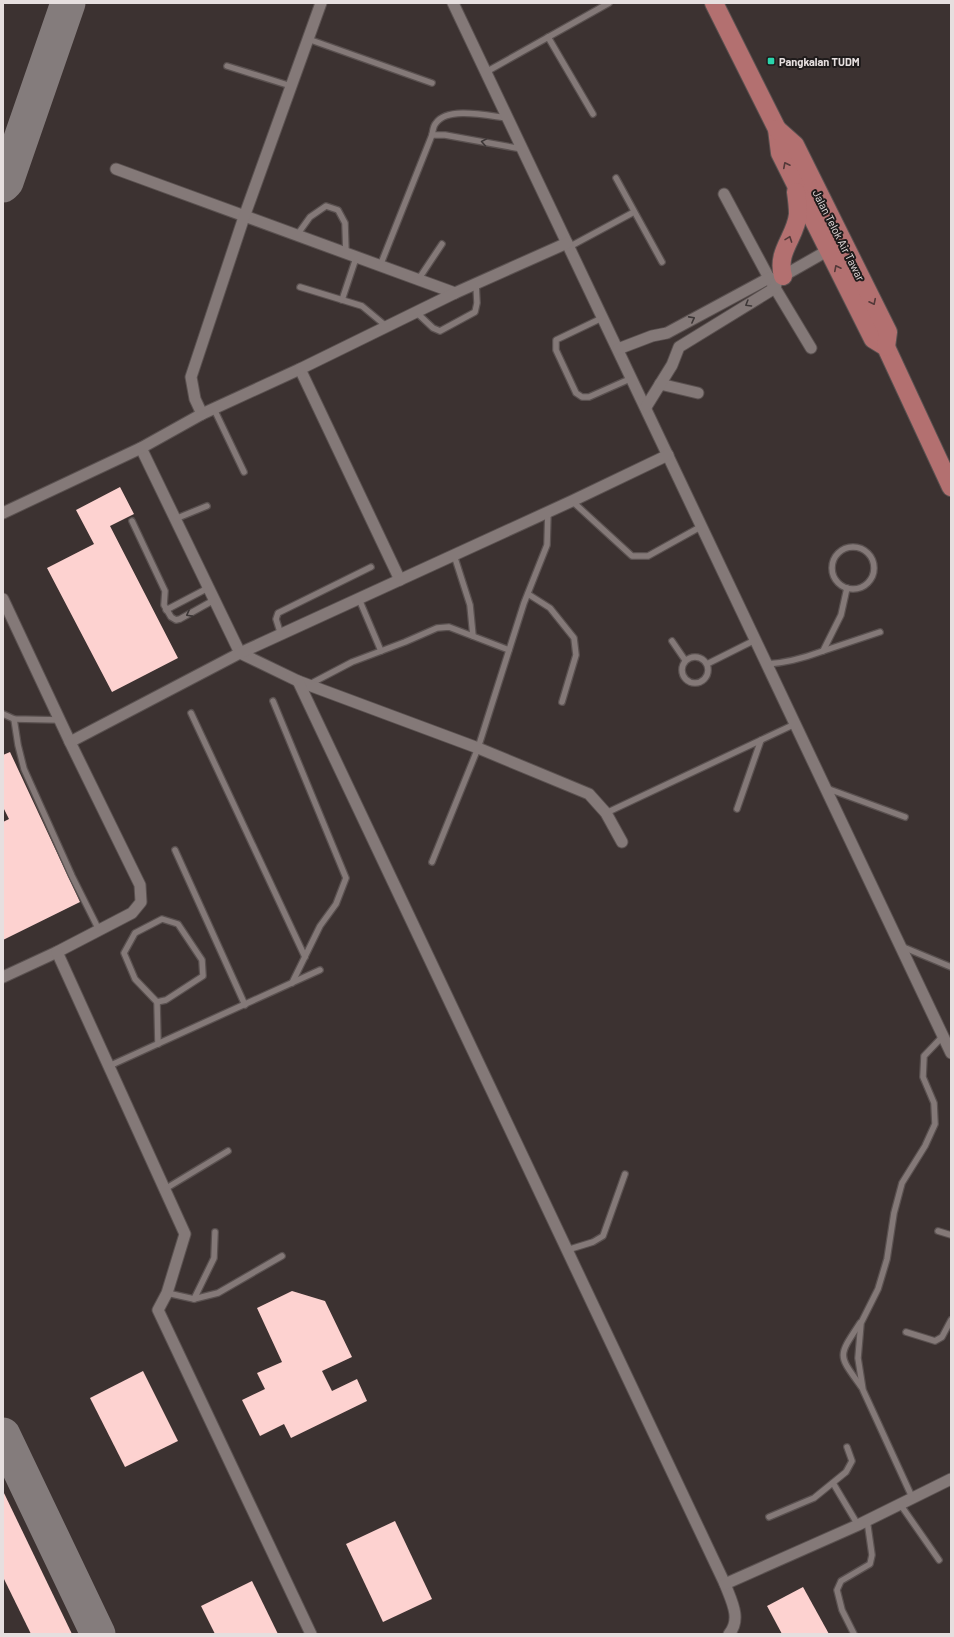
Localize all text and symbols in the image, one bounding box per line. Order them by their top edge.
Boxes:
place label: Pangkalan TUDM [779,55,860,68]
marker: Pangkalan TUDM [766,56,776,66]
one-way arrow [481,139,487,147]
one-way arrow [783,162,791,170]
street label: Jalan Telok Air Tawar [810,187,868,283]
one-way arrow [785,236,793,243]
one-way arrow [834,265,842,272]
one-way arrow [868,297,876,305]
one-way arrow [745,300,752,307]
one-way arrow [688,316,696,324]
one-way arrow [186,609,193,616]

